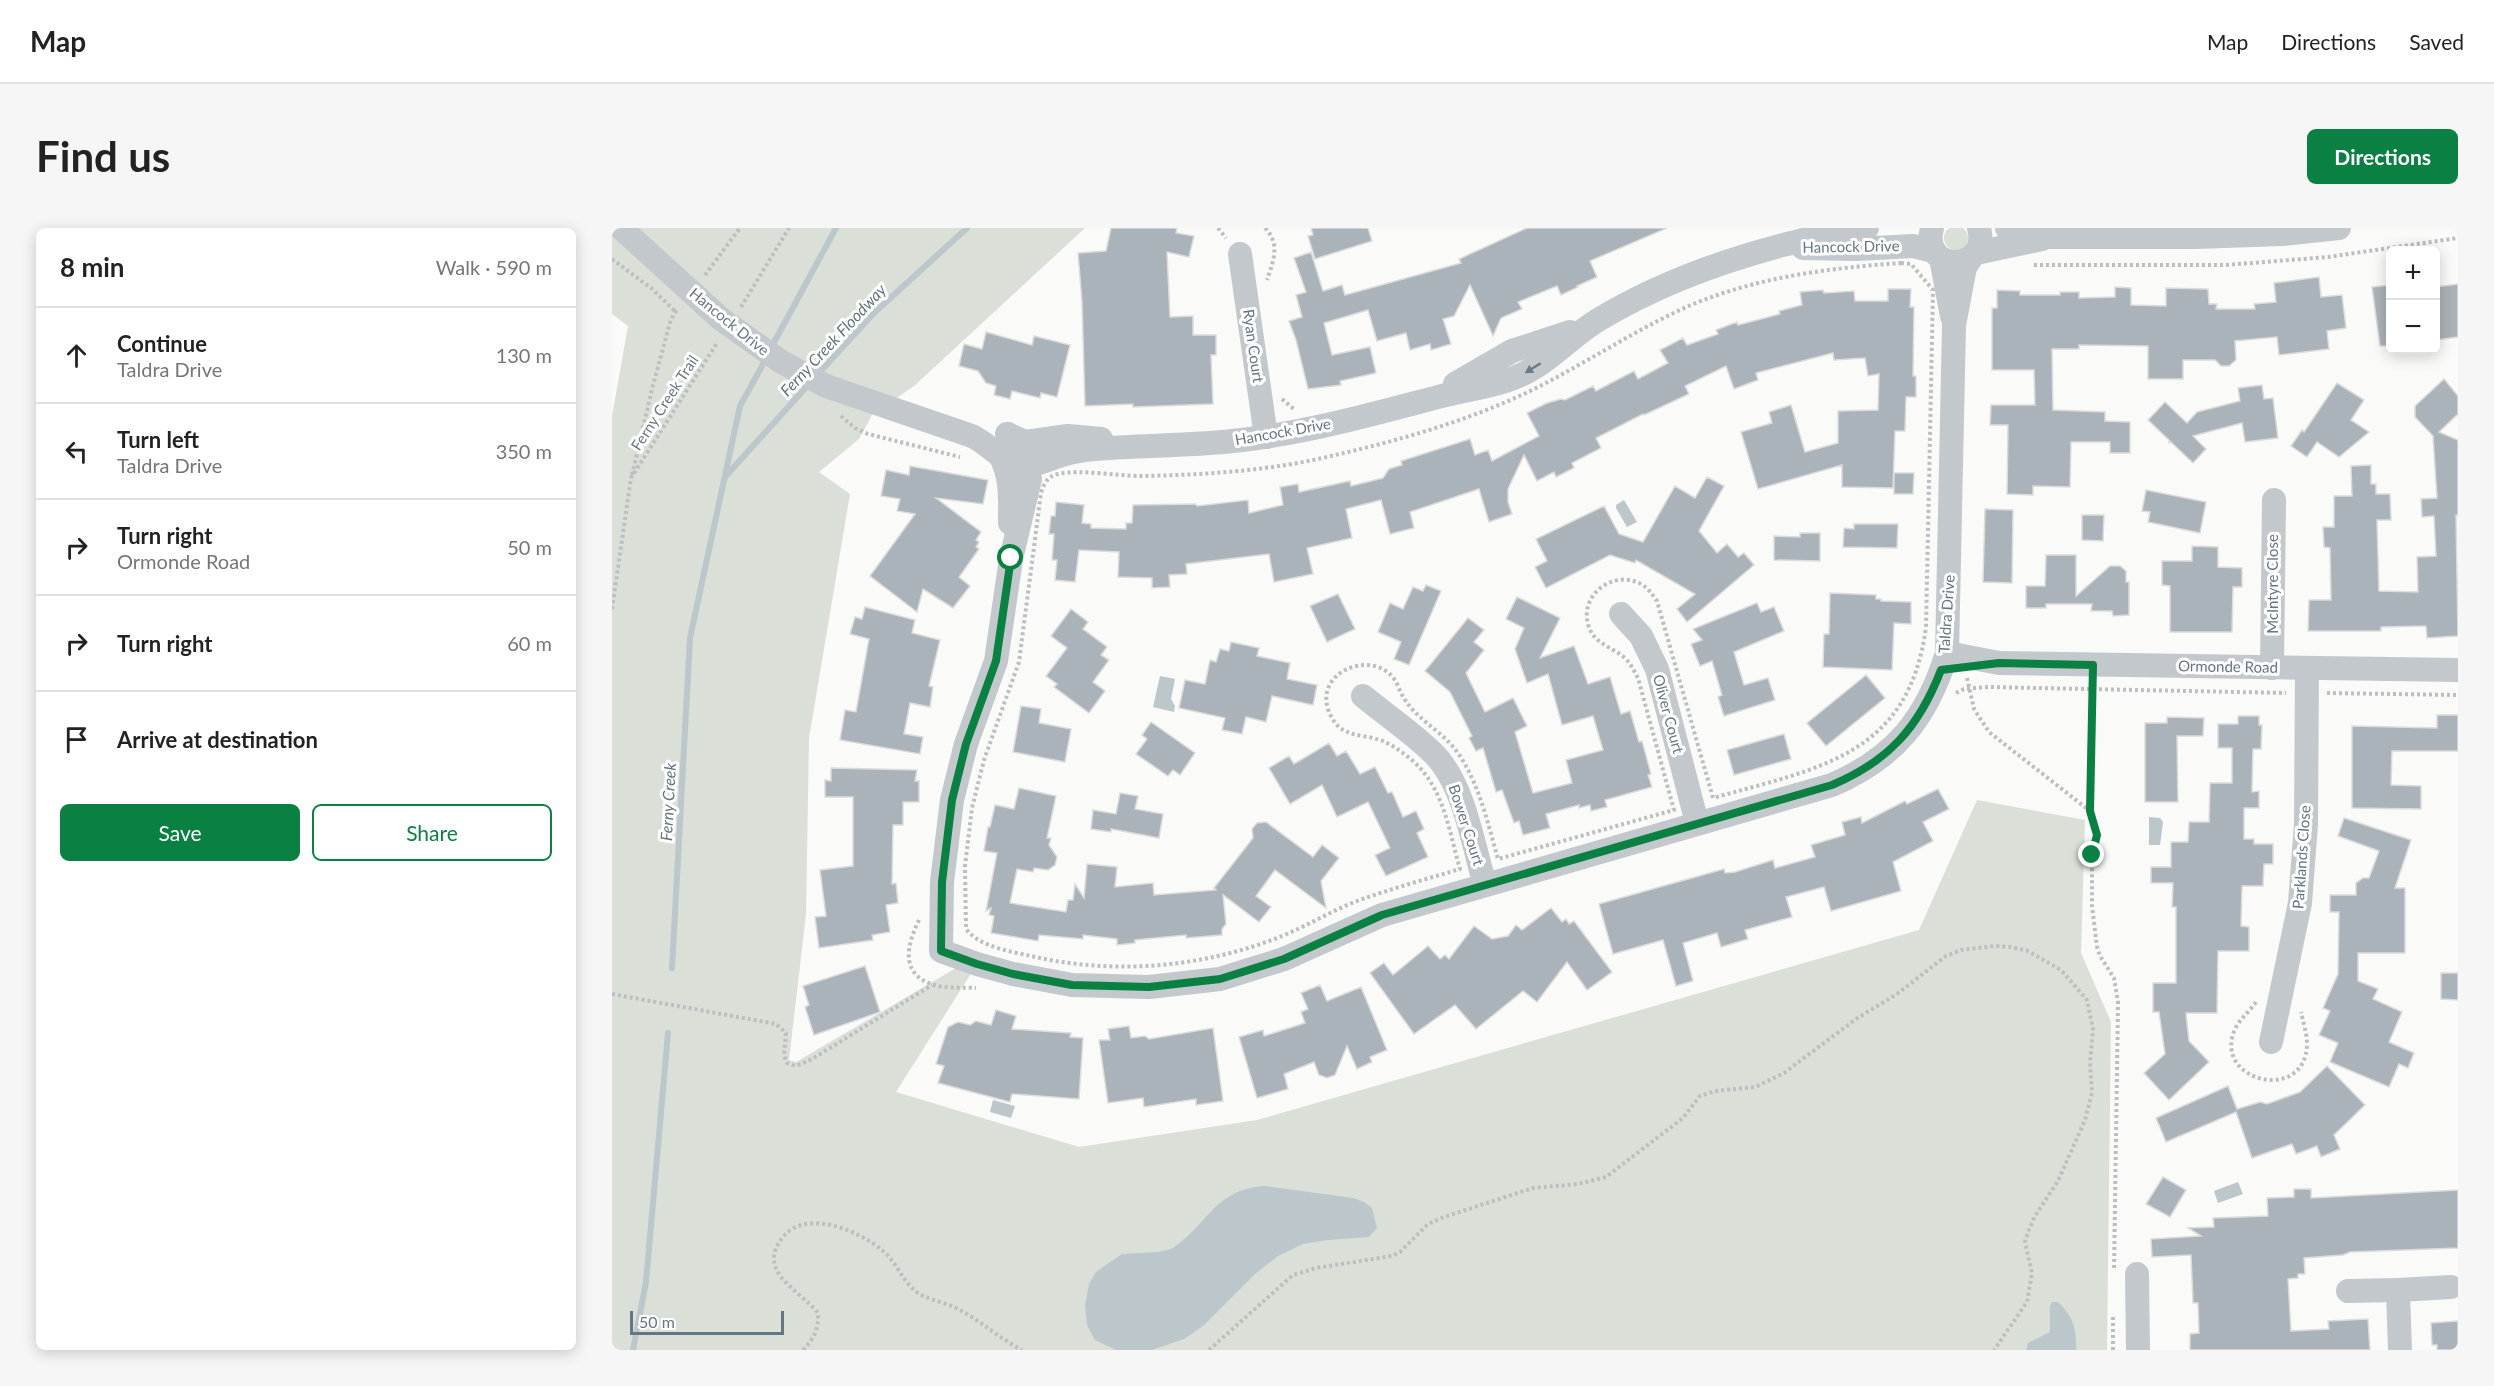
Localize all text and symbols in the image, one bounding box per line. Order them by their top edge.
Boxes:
text: Map [30,24,86,58]
text: Map [2207,29,2248,54]
text: Directions [2281,29,2376,54]
text: Saved [2409,29,2464,54]
button: Directions [2307,129,2458,184]
text: Find us [36,131,170,181]
street label: Hancock Drive [1802,236,1900,256]
map controls [2386,246,2440,354]
button: + [2386,246,2440,300]
text: 8 min [60,251,124,283]
text: Walk · 590 m [436,255,552,279]
water label: Ferny Creek Floodway [776,280,890,400]
street label: Hancock Drive [686,284,773,359]
button: − [2386,300,2440,354]
street label: Ryan Court [1240,308,1268,384]
text: Continue [117,330,207,357]
icon: ahead [60,339,93,372]
text: 130 m [496,343,552,367]
street label: Ferny Creek Trail [627,352,702,453]
text: Taldra Drive [117,357,222,381]
one-way arrow [1525,363,1541,374]
street label: Hancock Drive [1234,414,1332,448]
text: Turn left [117,426,199,453]
icon: left [60,435,93,468]
text: 350 m [496,439,552,463]
text: Taldra Drive [117,453,222,477]
text: Turn right [117,522,212,549]
icon: right [60,531,93,564]
street label: McIntyre Close [2263,534,2281,634]
text: 50 m [507,535,552,559]
route start [997,544,1023,570]
text: Ormonde Road [117,549,250,573]
street label: Taldra Drive [1934,574,1958,654]
icon: right [60,627,93,660]
text: Turn right [117,630,212,657]
text: 60 m [507,631,552,655]
street label: Ormonde Road [2178,656,2278,676]
street label: Oliver Court [1650,672,1688,756]
icon: arrive [60,723,93,756]
text: Arrive at destination [117,726,318,753]
water label: Ferny Creek [656,762,679,842]
street label: Bower Court [1445,782,1489,868]
button: Save [60,804,300,861]
button: Share [312,804,552,861]
street label: Parklands Close [2288,804,2314,909]
route end [2078,841,2104,867]
scale bar [630,1308,784,1336]
text: 50 m [639,1312,675,1331]

